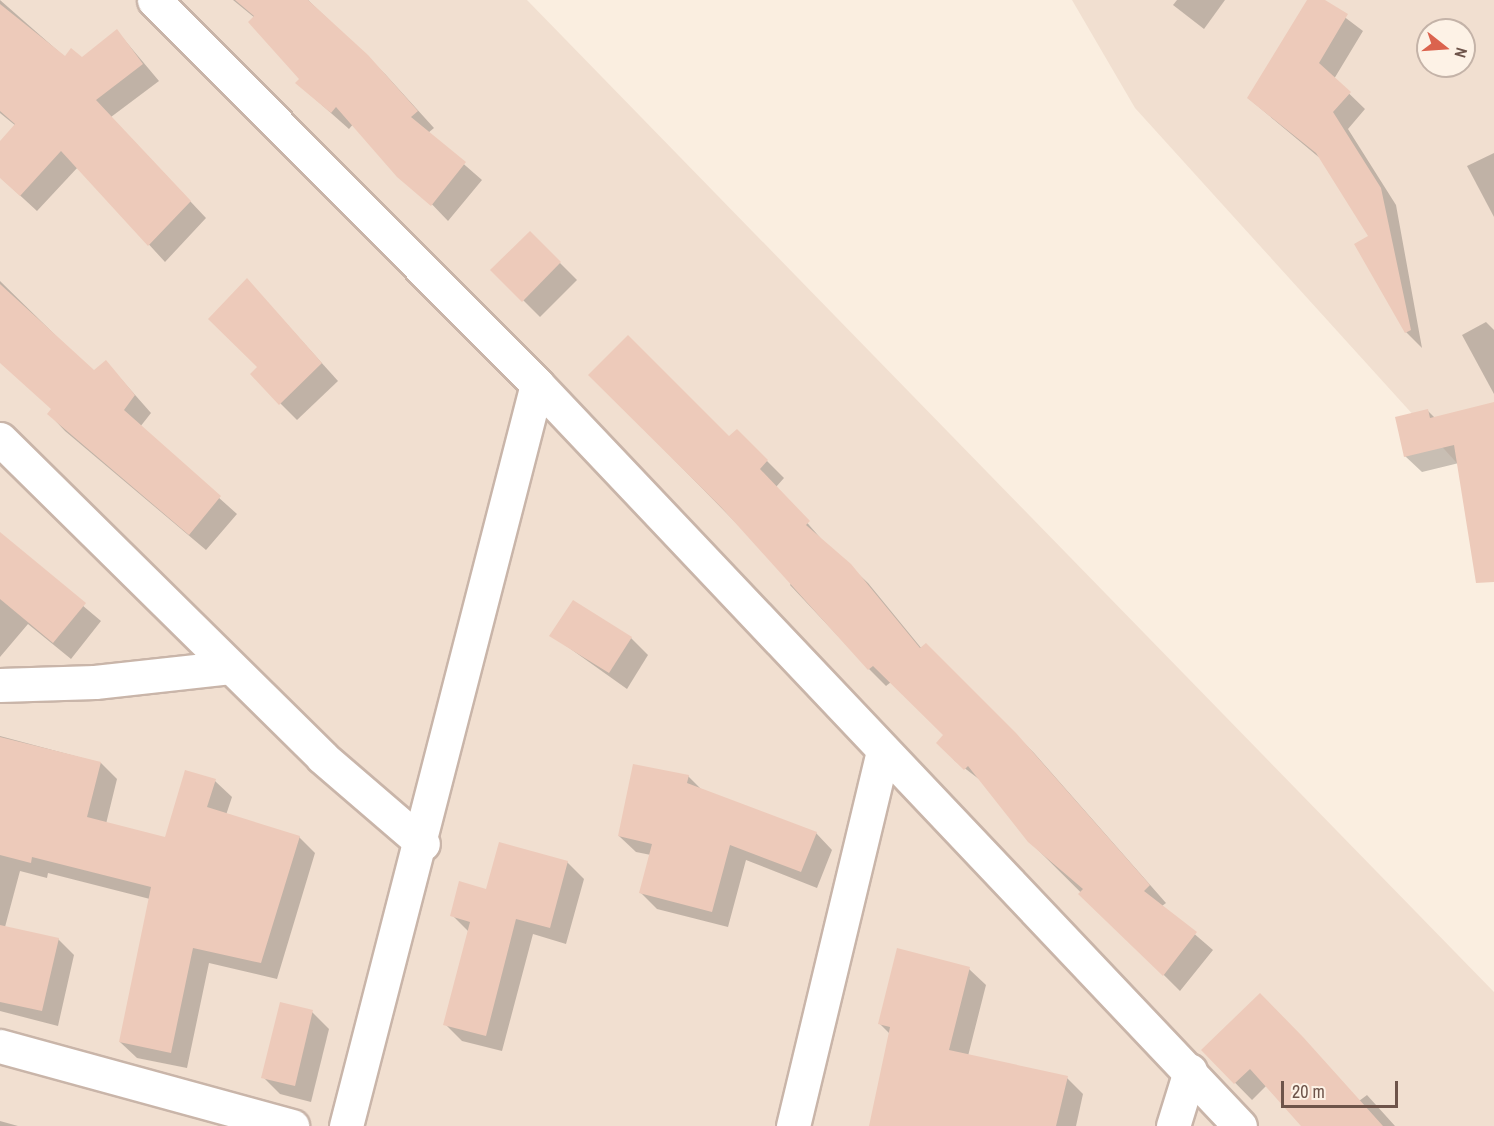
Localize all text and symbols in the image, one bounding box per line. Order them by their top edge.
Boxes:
north arrow [1416,18,1476,78]
text: N [1449,45,1473,60]
scale bar [1284,1069,1401,1107]
text: 20 m [1292,1079,1325,1104]

